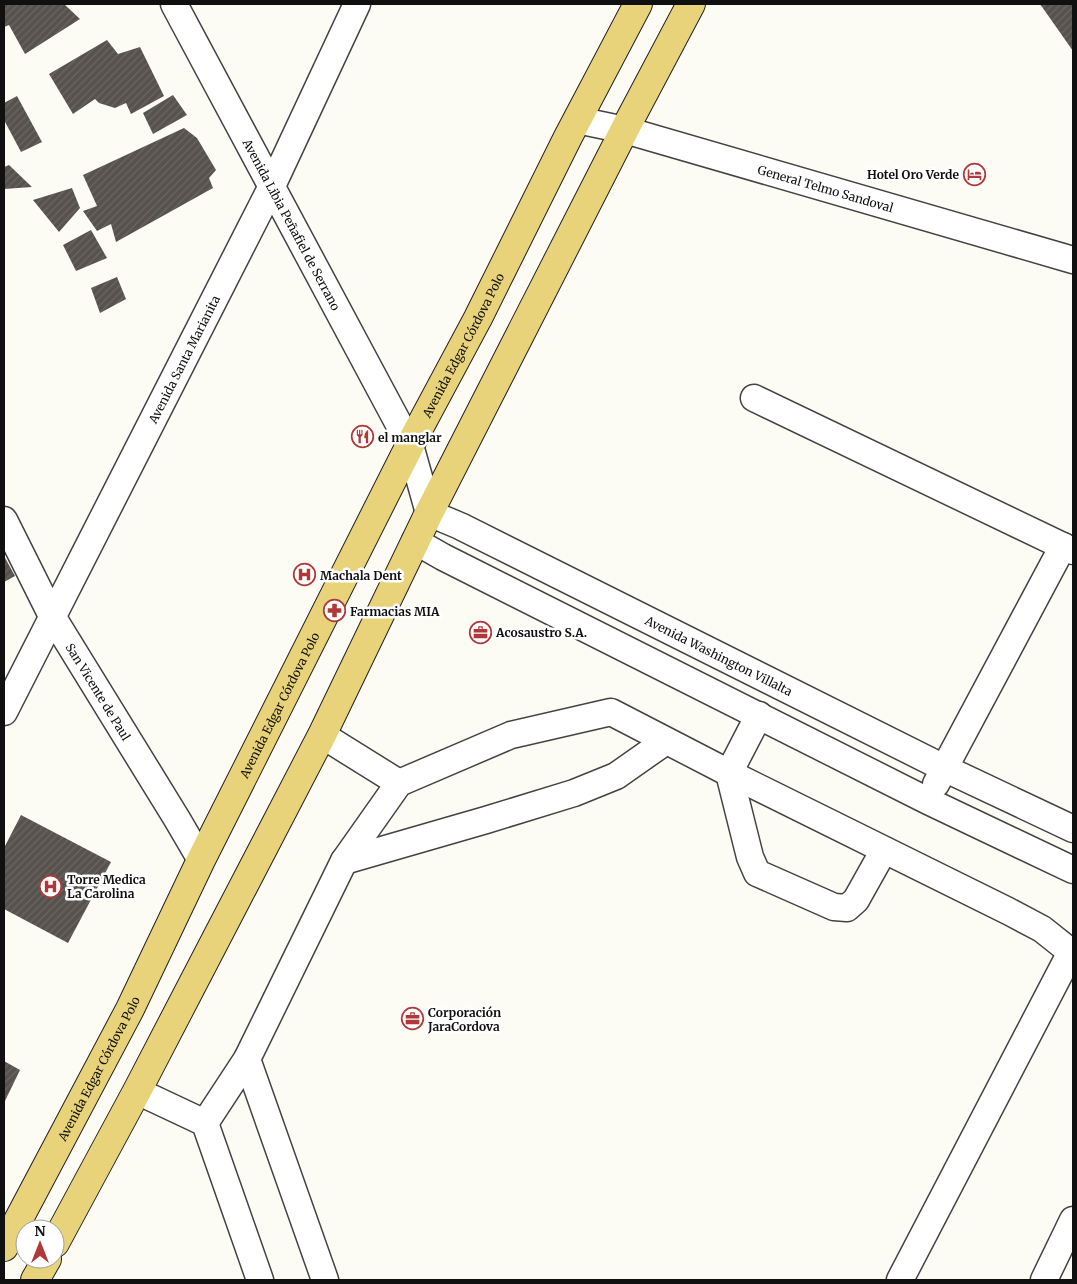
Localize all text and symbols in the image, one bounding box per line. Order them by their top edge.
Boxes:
street label: Avenida Libia Peñafiel de Serrano [239,135,344,313]
street label: General Telmo Sandoval [756,161,896,215]
hotel icon: Hotel Oro Verde [963,162,987,186]
place label: Hotel Oro Verde [867,167,959,182]
street label: Avenida Edgar Córdova Polo [418,270,507,421]
street label: Avenida Santa Marianita [144,292,223,427]
restaurant icon: el manglar [350,425,374,449]
place label: el manglar [378,430,442,445]
hospital icon: Machala Dent [292,563,316,587]
place label: Machala Dent [320,568,402,583]
pharmacy icon: Farmacias MIA [322,599,346,623]
place label: Farmacias MIA [350,604,440,619]
street label: Avenida Washington Villalta [642,612,796,699]
office icon: Acosaustro S.A. [468,620,492,644]
place label: Acosaustro S.A. [495,625,587,640]
street label: Avenida Edgar Córdova Polo [236,630,322,781]
street label: San Vicente de Paul [63,640,134,743]
place label: Torre Medica La Carolina [67,872,146,901]
hospital icon: Torre Medica La Carolina [39,874,63,898]
street label: Avenida Edgar Córdova Polo [54,994,142,1144]
place label: Corporación JaraCordova [427,1005,501,1034]
office icon: Corporación JaraCordova [400,1007,424,1031]
north arrow [15,1219,65,1269]
text: N [34,1222,46,1240]

